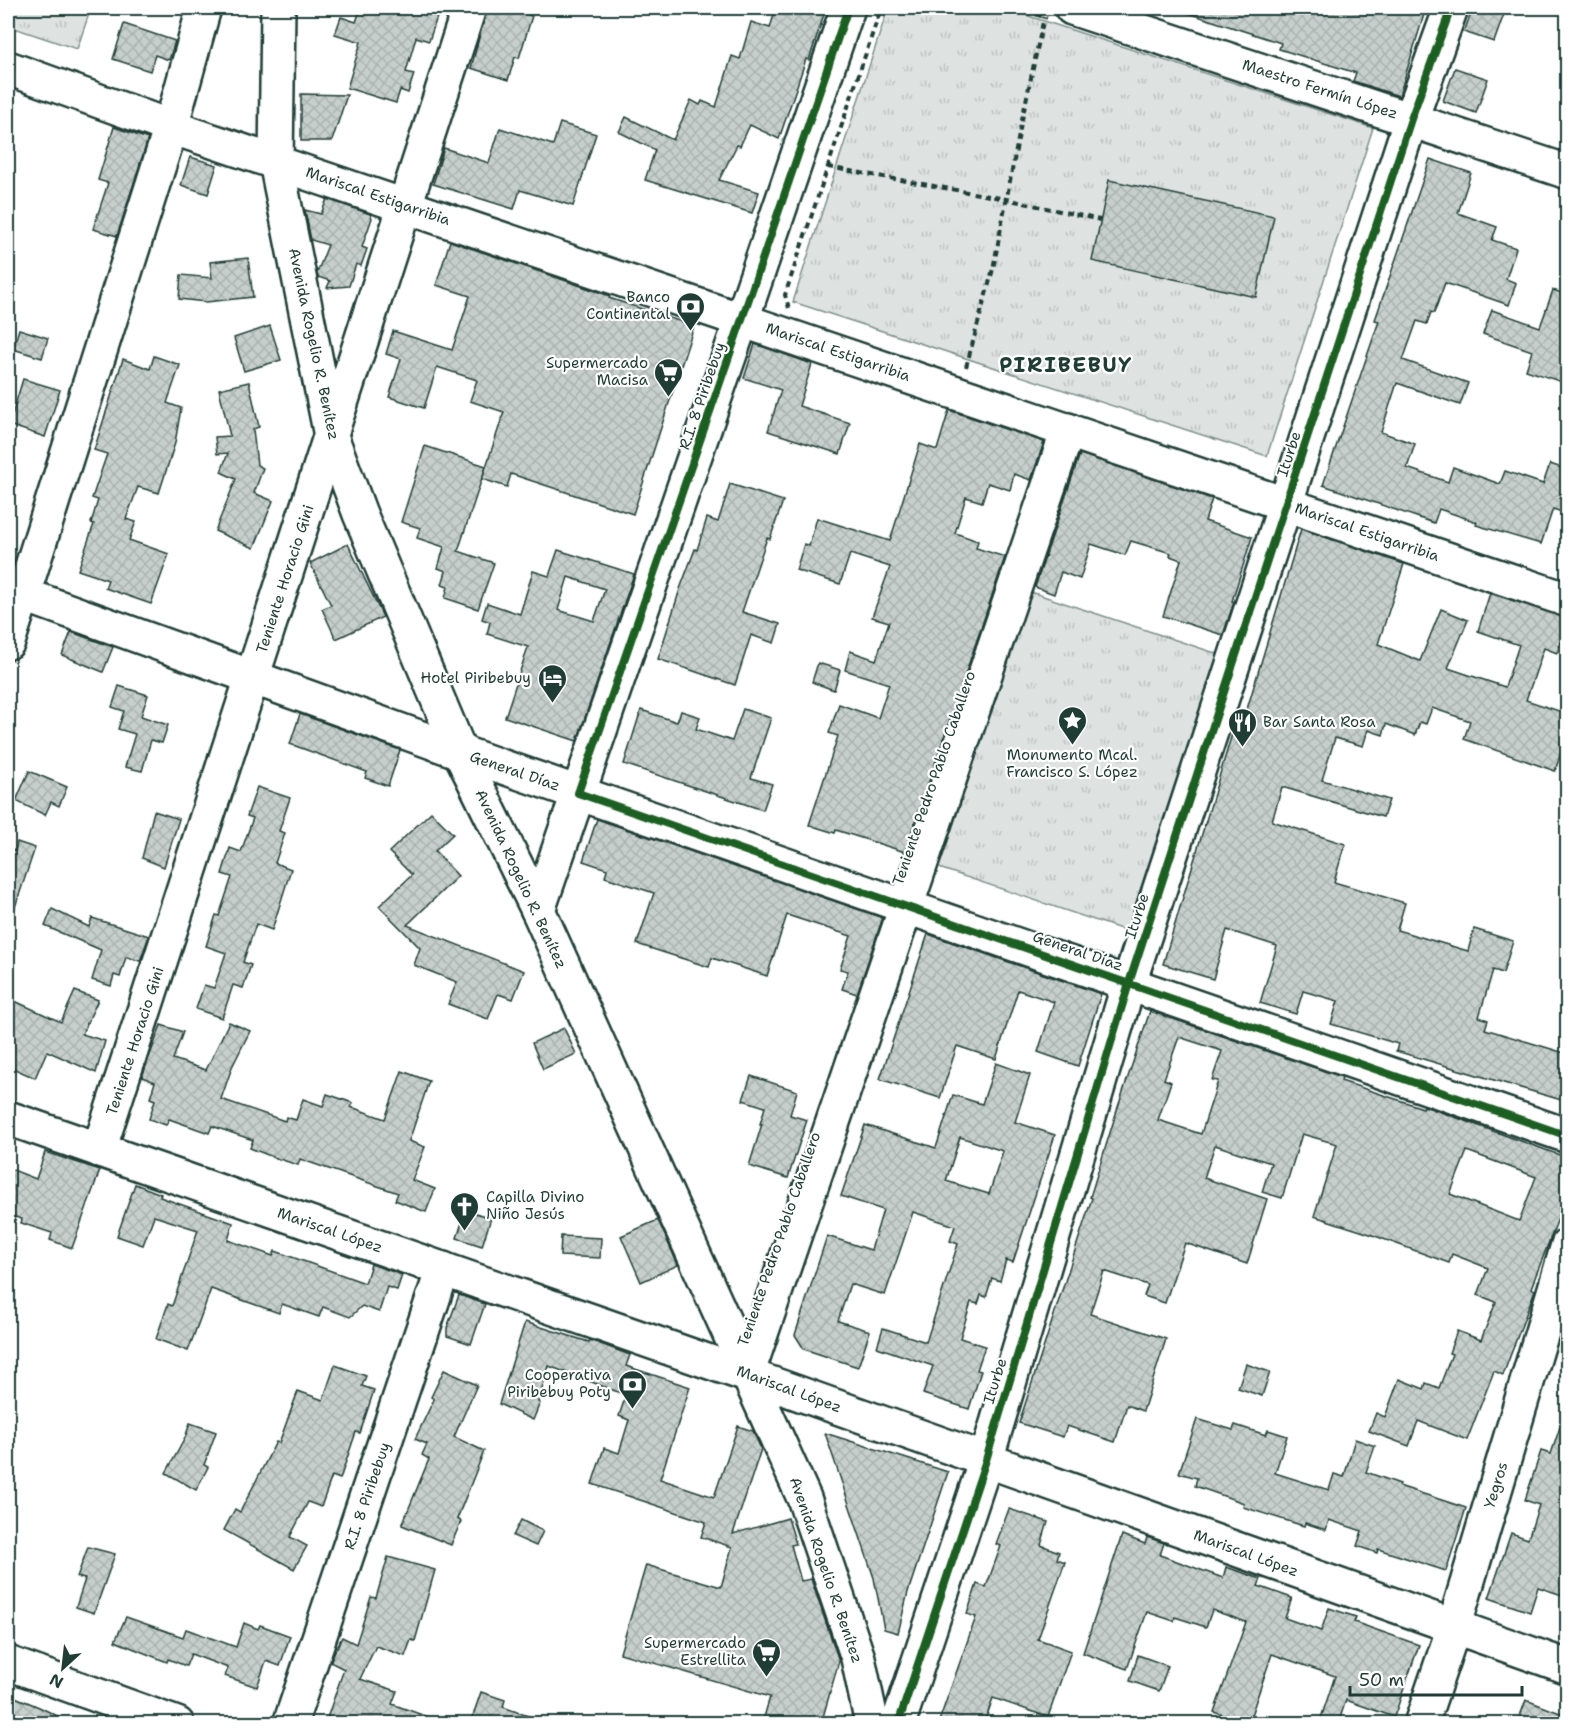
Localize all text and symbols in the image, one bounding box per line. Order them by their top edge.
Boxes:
street label: Maestro Fermín López [1240,54,1400,124]
street label: Mariscal Estigarribia [303,162,454,230]
street label: Avenida Rogelio R. Benítez [284,246,344,442]
place label: Banco Continental [586,287,670,324]
bank icon: Banco Continental [675,290,707,332]
street label: Mariscal Estigarribia [763,318,914,386]
street label: R.I. 8 Piribebuy [674,340,730,452]
district label: PIRIBEBUY [999,351,1133,379]
place label: Supermercado Macisa [546,353,649,390]
supermarket icon: Supermercado Macisa [653,356,685,398]
street label: Iturbe [1272,429,1306,479]
street label: Mariscal Estigarribia [1292,498,1443,566]
street label: Teniente Horacio Gini [252,502,318,656]
hotel icon: Hotel Piribebuy [536,662,568,704]
place label: Hotel Piribebuy [420,668,531,688]
street label: Teniente Pedro Pablo Caballero [888,668,980,888]
place icon: Monumento Mcal. Francisco S. López [1056,704,1088,746]
restaurant icon: Bar Santa Rosa [1226,706,1258,748]
place label: Bar Santa Rosa [1263,712,1376,732]
place label: Monumento Mcal. Francisco S. López [1006,745,1138,782]
street label: General Díaz [467,746,563,796]
street label: Avenida Rogelio R. Benítez [471,786,571,972]
street label: Iturbe [1120,891,1154,941]
street label: General Díaz [1030,926,1126,976]
street label: Teniente Horacio Gini [102,964,168,1118]
street label: Teniente Pedro Pablo Caballero [733,1129,825,1349]
place label: Capilla Divino Niño Jesús [486,1187,584,1224]
church icon: Capilla Divino Niño Jesús [449,1190,481,1232]
street label: Mariscal López [275,1203,385,1257]
street label: Iturbe [979,1356,1011,1406]
street label: Mariscal López [734,1361,844,1417]
place label: Cooperativa Piribebuy Poty [507,1365,612,1402]
bank icon: Cooperativa Piribebuy Poty [616,1368,648,1410]
street label: R.I. 8 Piribebuy [339,1440,395,1552]
street label: Yegros [1480,1459,1512,1511]
street label: Avenida Rogelio R. Benítez [785,1474,867,1666]
street label: Mariscal López [1191,1525,1301,1581]
place label: Supermercado Estrellita [644,1633,747,1670]
supermarket icon: Supermercado Estrellita [751,1636,783,1678]
north arrow [33,1638,93,1698]
scale bar [1350,1659,1522,1697]
text: 50 m [1359,1668,1404,1692]
text: N [46,1669,67,1693]

